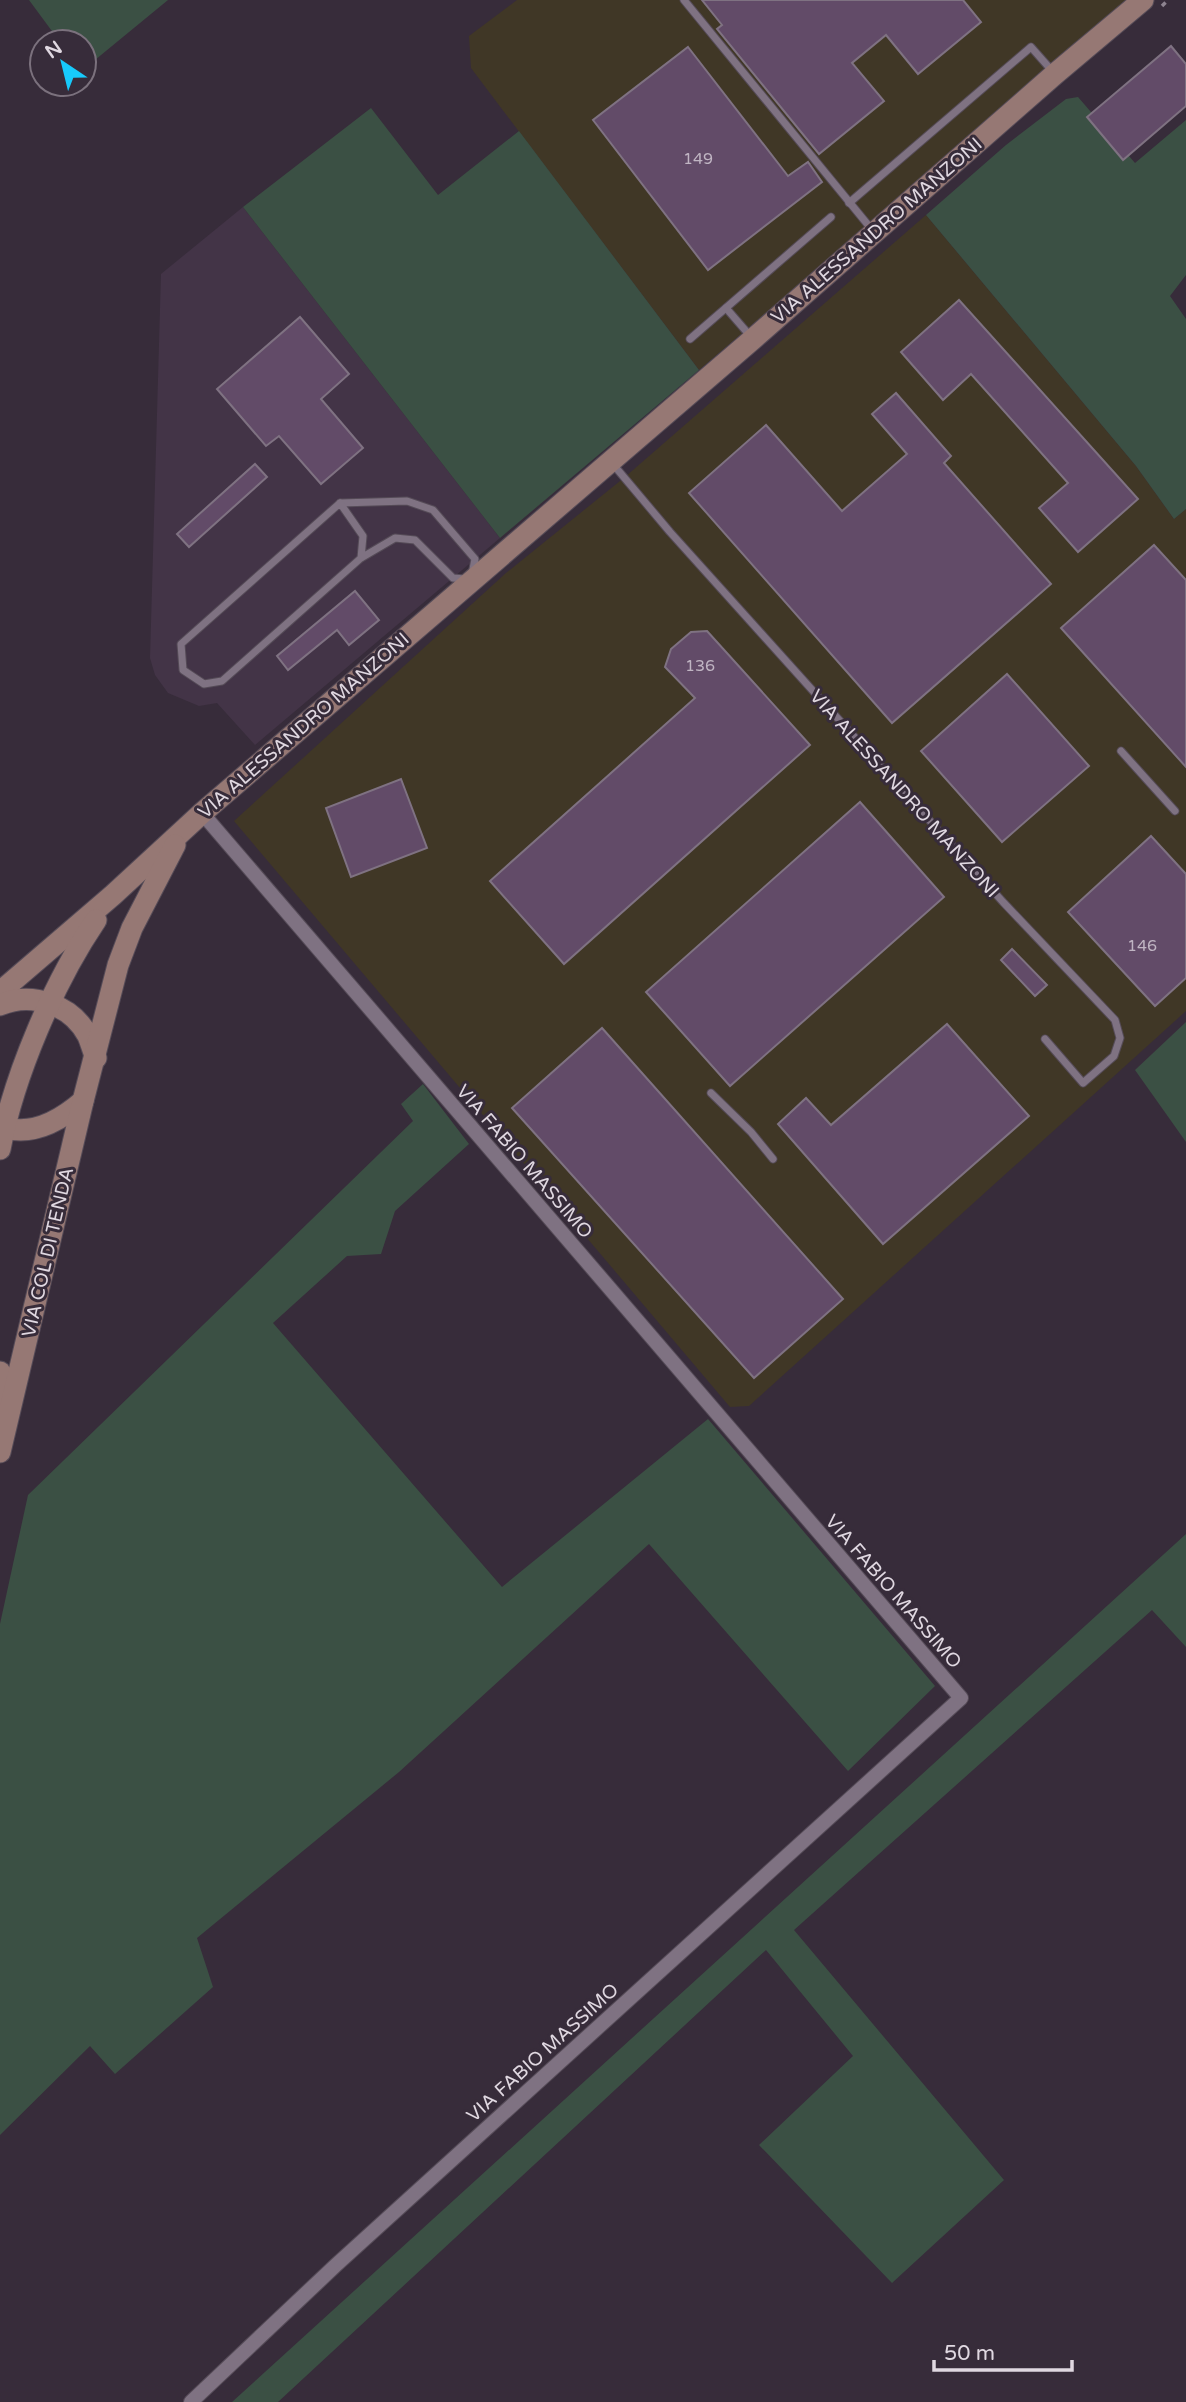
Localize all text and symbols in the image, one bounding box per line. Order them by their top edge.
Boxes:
north arrow [28,28,98,98]
text: N [41,37,66,63]
street label: VIA ALESSANDRO MANZONI [767,133,987,328]
house number: 149 [683,149,713,169]
street label: VIA ALESSANDRO MANZONI [194,628,414,823]
house number: 136 [685,656,715,676]
street label: VIA ALESSANDRO MANZONI [805,685,1003,902]
house number: 146 [1127,936,1157,956]
street label: VIA FABIO MASSIMO [451,1080,597,1243]
street label: VIA COL DI TENDA [18,1165,78,1339]
street label: VIA FABIO MASSIMO [820,1510,966,1673]
street label: VIA FABIO MASSIMO [462,1979,623,2127]
scale bar [934,2328,1072,2372]
text: 50 m [944,2341,995,2366]

